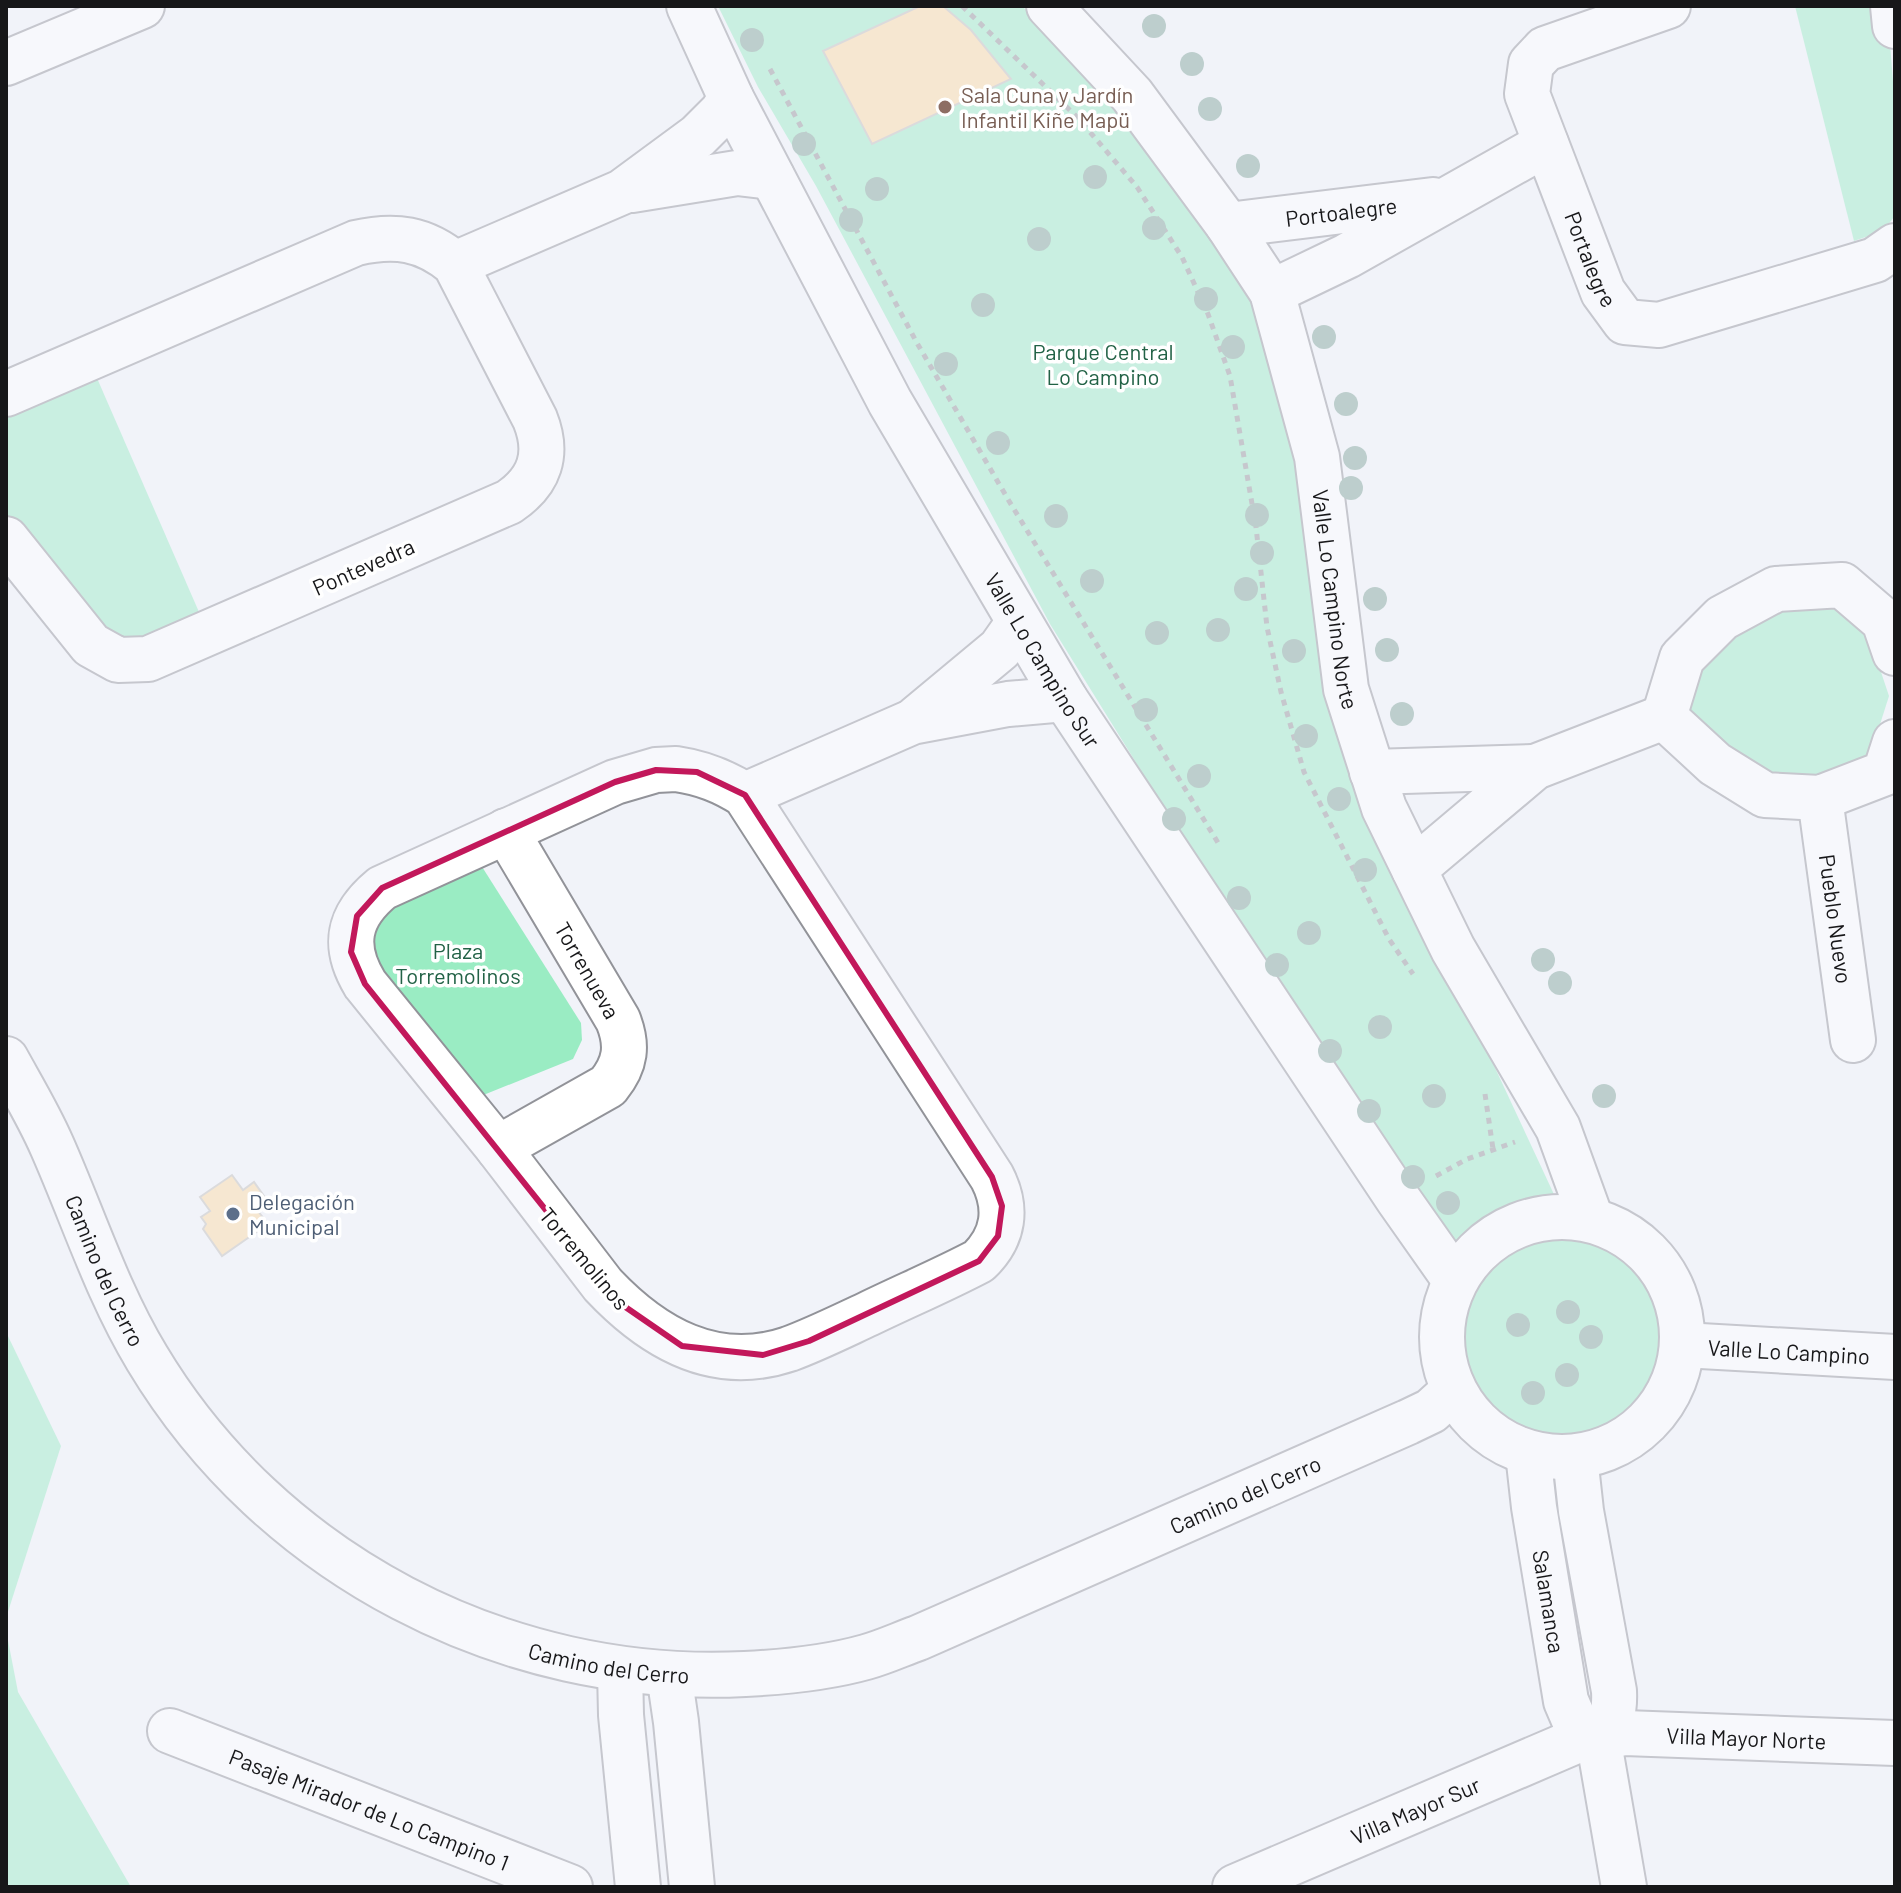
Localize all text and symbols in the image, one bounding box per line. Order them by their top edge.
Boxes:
place label: Sala Cuna y Jardín Infantil Kiñe Mapü [961,81,1133,132]
marker: Sala Cuna y Jardín Infantil Kiñe Mapü [936,98,954,116]
street label: Portoalegre [1284,192,1398,231]
street label: Portalegre [1560,208,1622,312]
park label: Parque Central Lo Campino [1032,338,1174,389]
street label: Valle Lo Campino Norte [1308,488,1365,712]
street label: Pontevedra [308,532,418,600]
street label: Valle Lo Campino Sur [980,568,1106,752]
street label: Pueblo Nuevo [1815,853,1858,985]
street label: Torrenueva [550,917,626,1023]
park label: Plaza Torremolinos [395,937,521,988]
place label: Delegación Municipal [249,1188,355,1239]
street label: Camino del Cerro [61,1191,150,1351]
street label: Torremolinos [535,1202,635,1314]
marker: Delegación Municipal [224,1205,242,1223]
street label: Valle Lo Campino [1707,1333,1871,1369]
street label: Camino del Cerro [1165,1449,1325,1539]
street label: Salamanca [1528,1548,1571,1655]
street label: Camino del Cerro [526,1636,690,1687]
street label: Villa Mayor Norte [1666,1722,1827,1753]
street label: Pasaje Mirador de Lo Campino 1 [226,1743,513,1875]
street label: Villa Mayor Sur [1347,1771,1484,1849]

